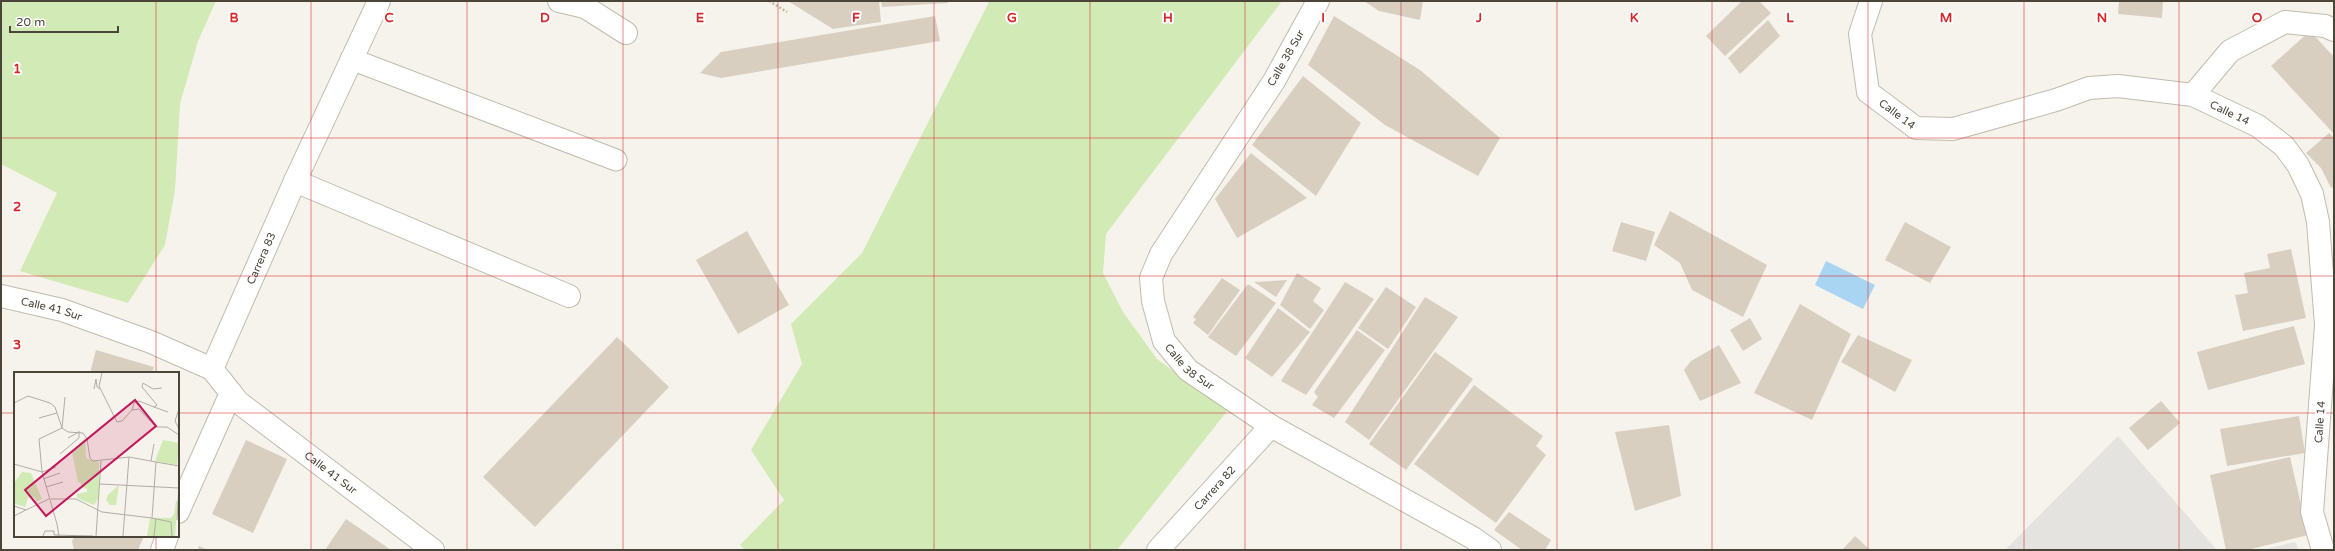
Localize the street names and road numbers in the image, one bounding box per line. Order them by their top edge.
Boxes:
street label: Calle 38 Sur [1265,27,1308,88]
street label: Calle 14 [1877,96,1918,132]
street label: Calle 14 [2208,98,2252,128]
street label: Carrera 83 [244,230,278,286]
street label: Calle 41 Sur [20,294,85,323]
street label: Calle 38 Sur [1162,341,1217,393]
street label: Calle 14 [2312,400,2328,444]
street label: Calle 41 Sur [302,448,360,497]
street label: Carrera 82 [1191,463,1238,513]

